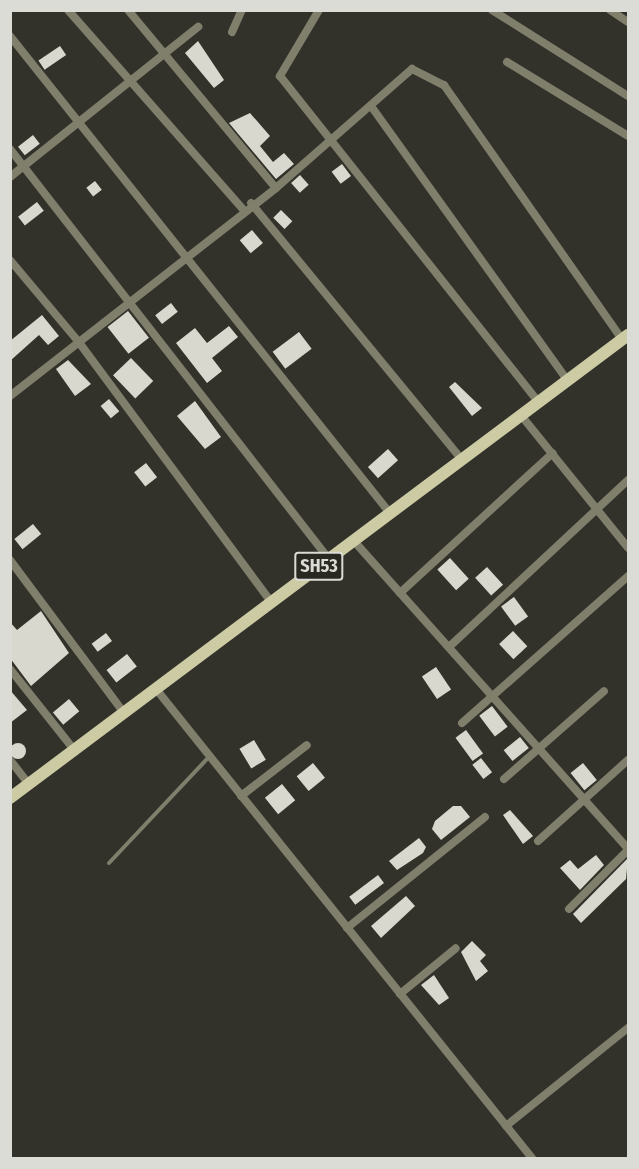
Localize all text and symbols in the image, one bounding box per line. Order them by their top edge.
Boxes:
road number: SH53 [294,551,344,581]

